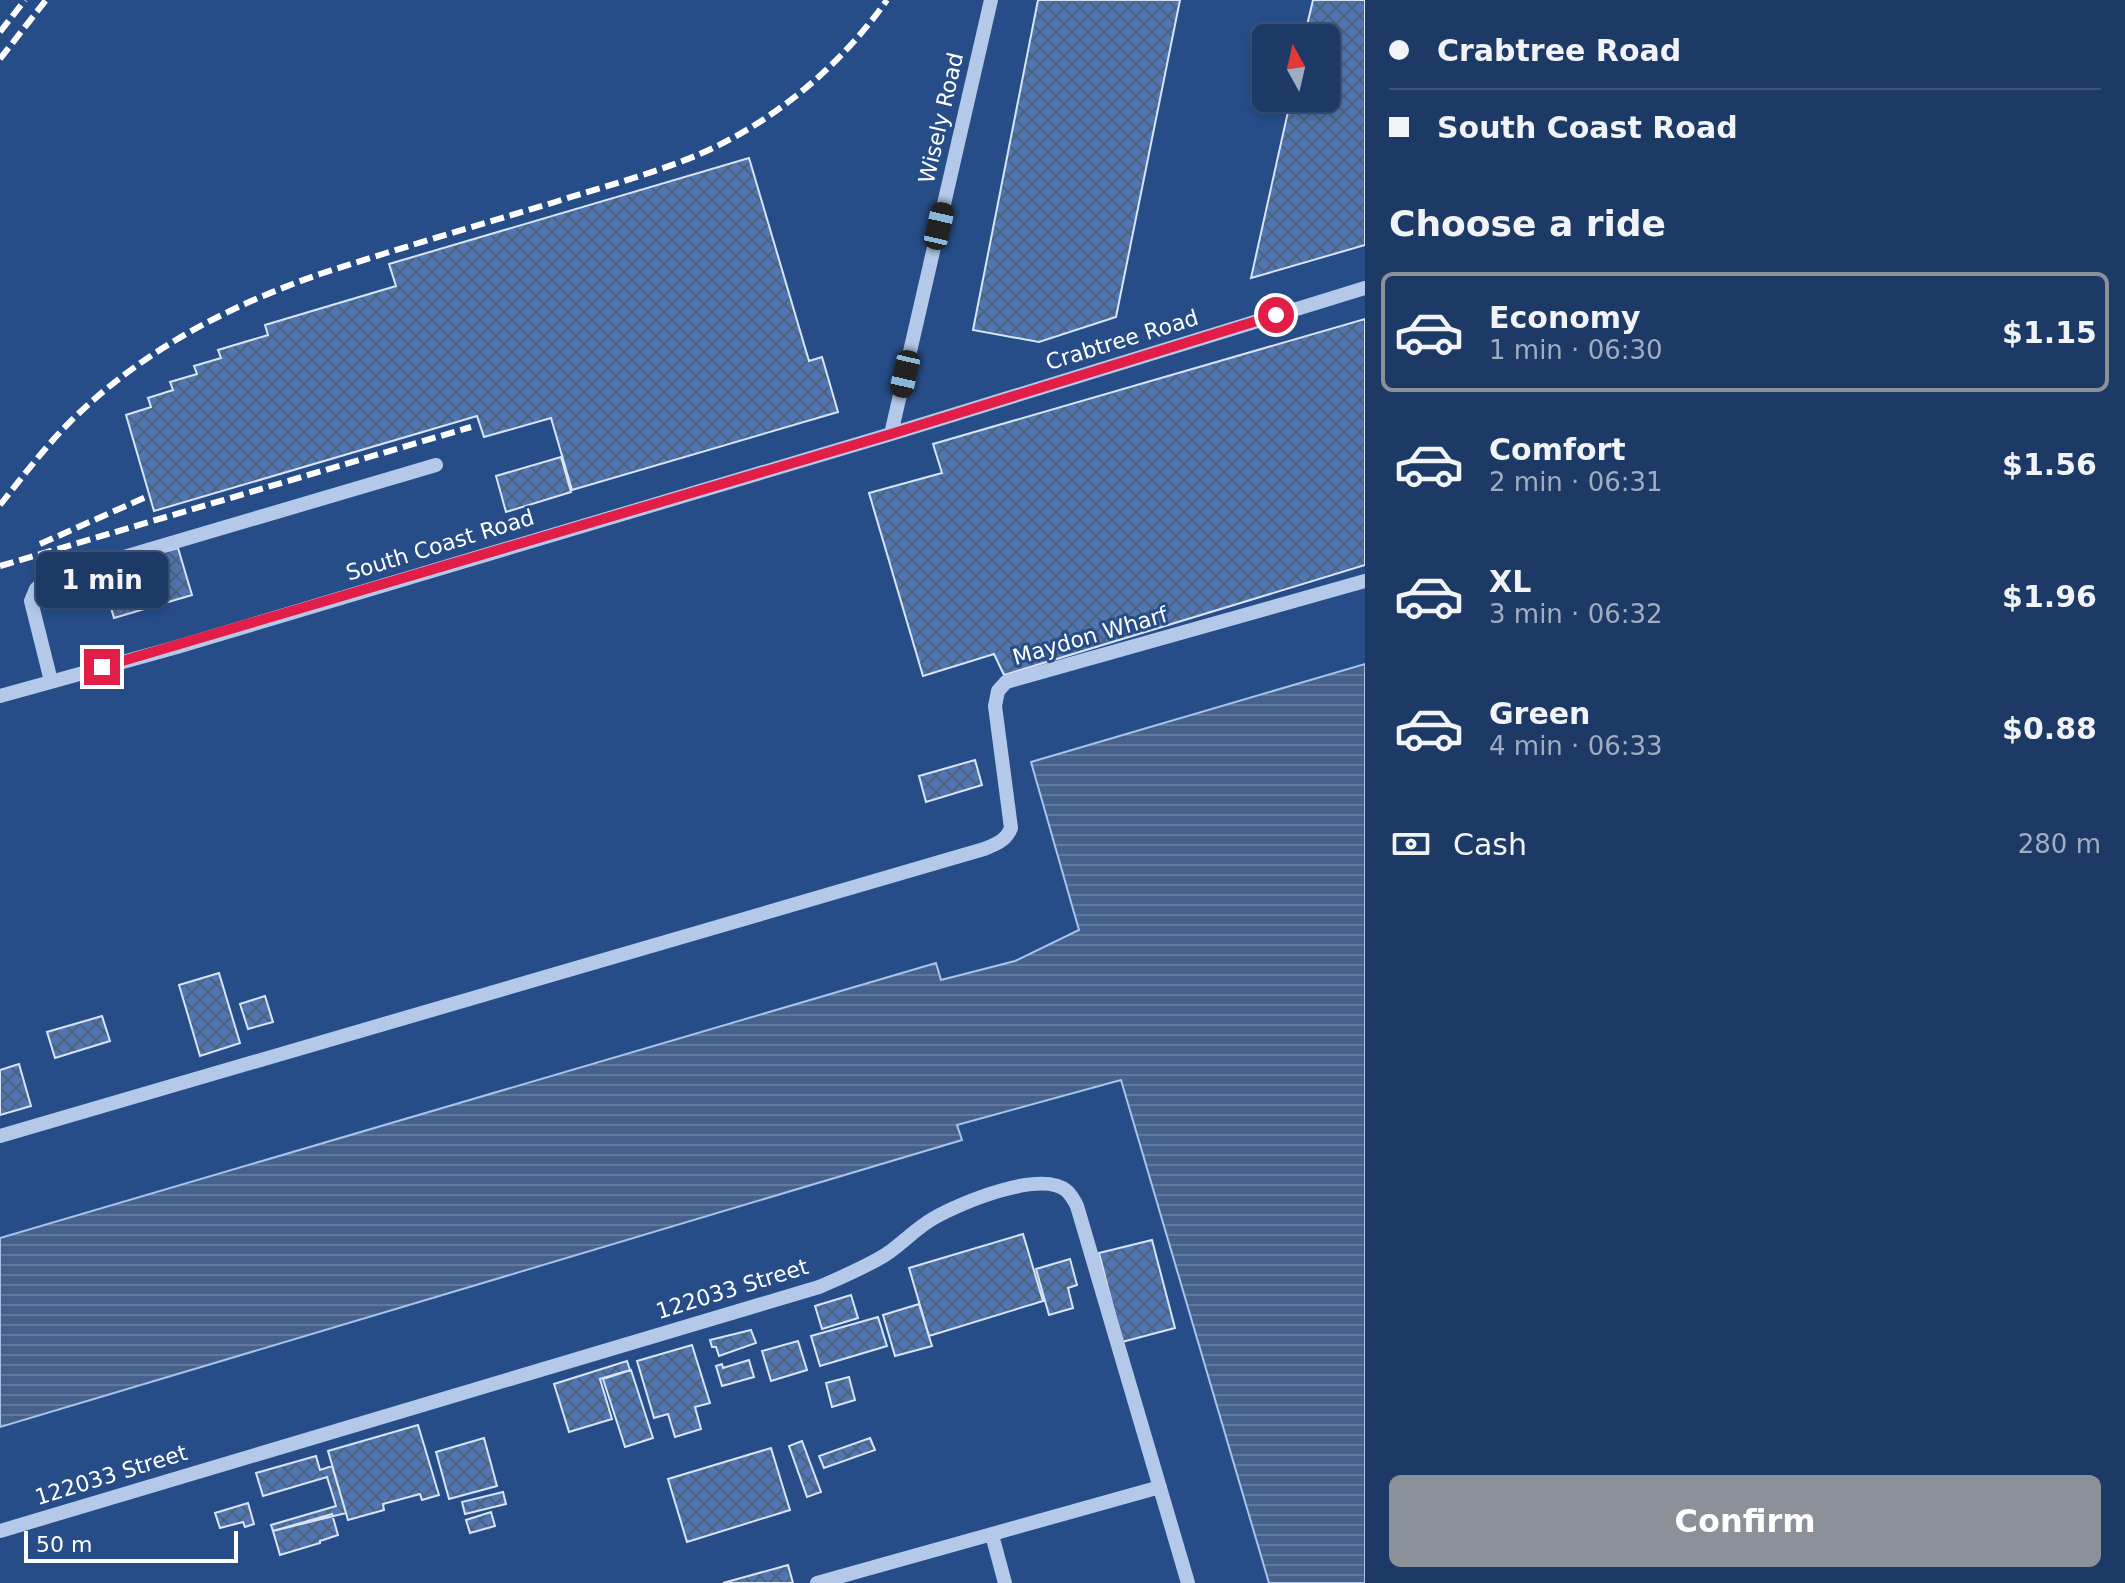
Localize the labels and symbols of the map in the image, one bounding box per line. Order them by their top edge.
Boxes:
north arrow [1252,24,1340,112]
street label: Wisely Road [914,50,968,186]
car [922,200,956,252]
route start [1258,297,1294,333]
street label: Crabtree Road [1043,305,1201,375]
car [888,348,922,400]
street label: South Coast Road [343,504,537,586]
callout: 1 min [36,551,168,607]
street label: Maydon Wharf [1010,602,1171,670]
route end [84,649,120,685]
street label: 122033 Street [653,1254,811,1324]
street label: 122033 Street [32,1440,190,1510]
scale bar [24,1527,238,1563]

